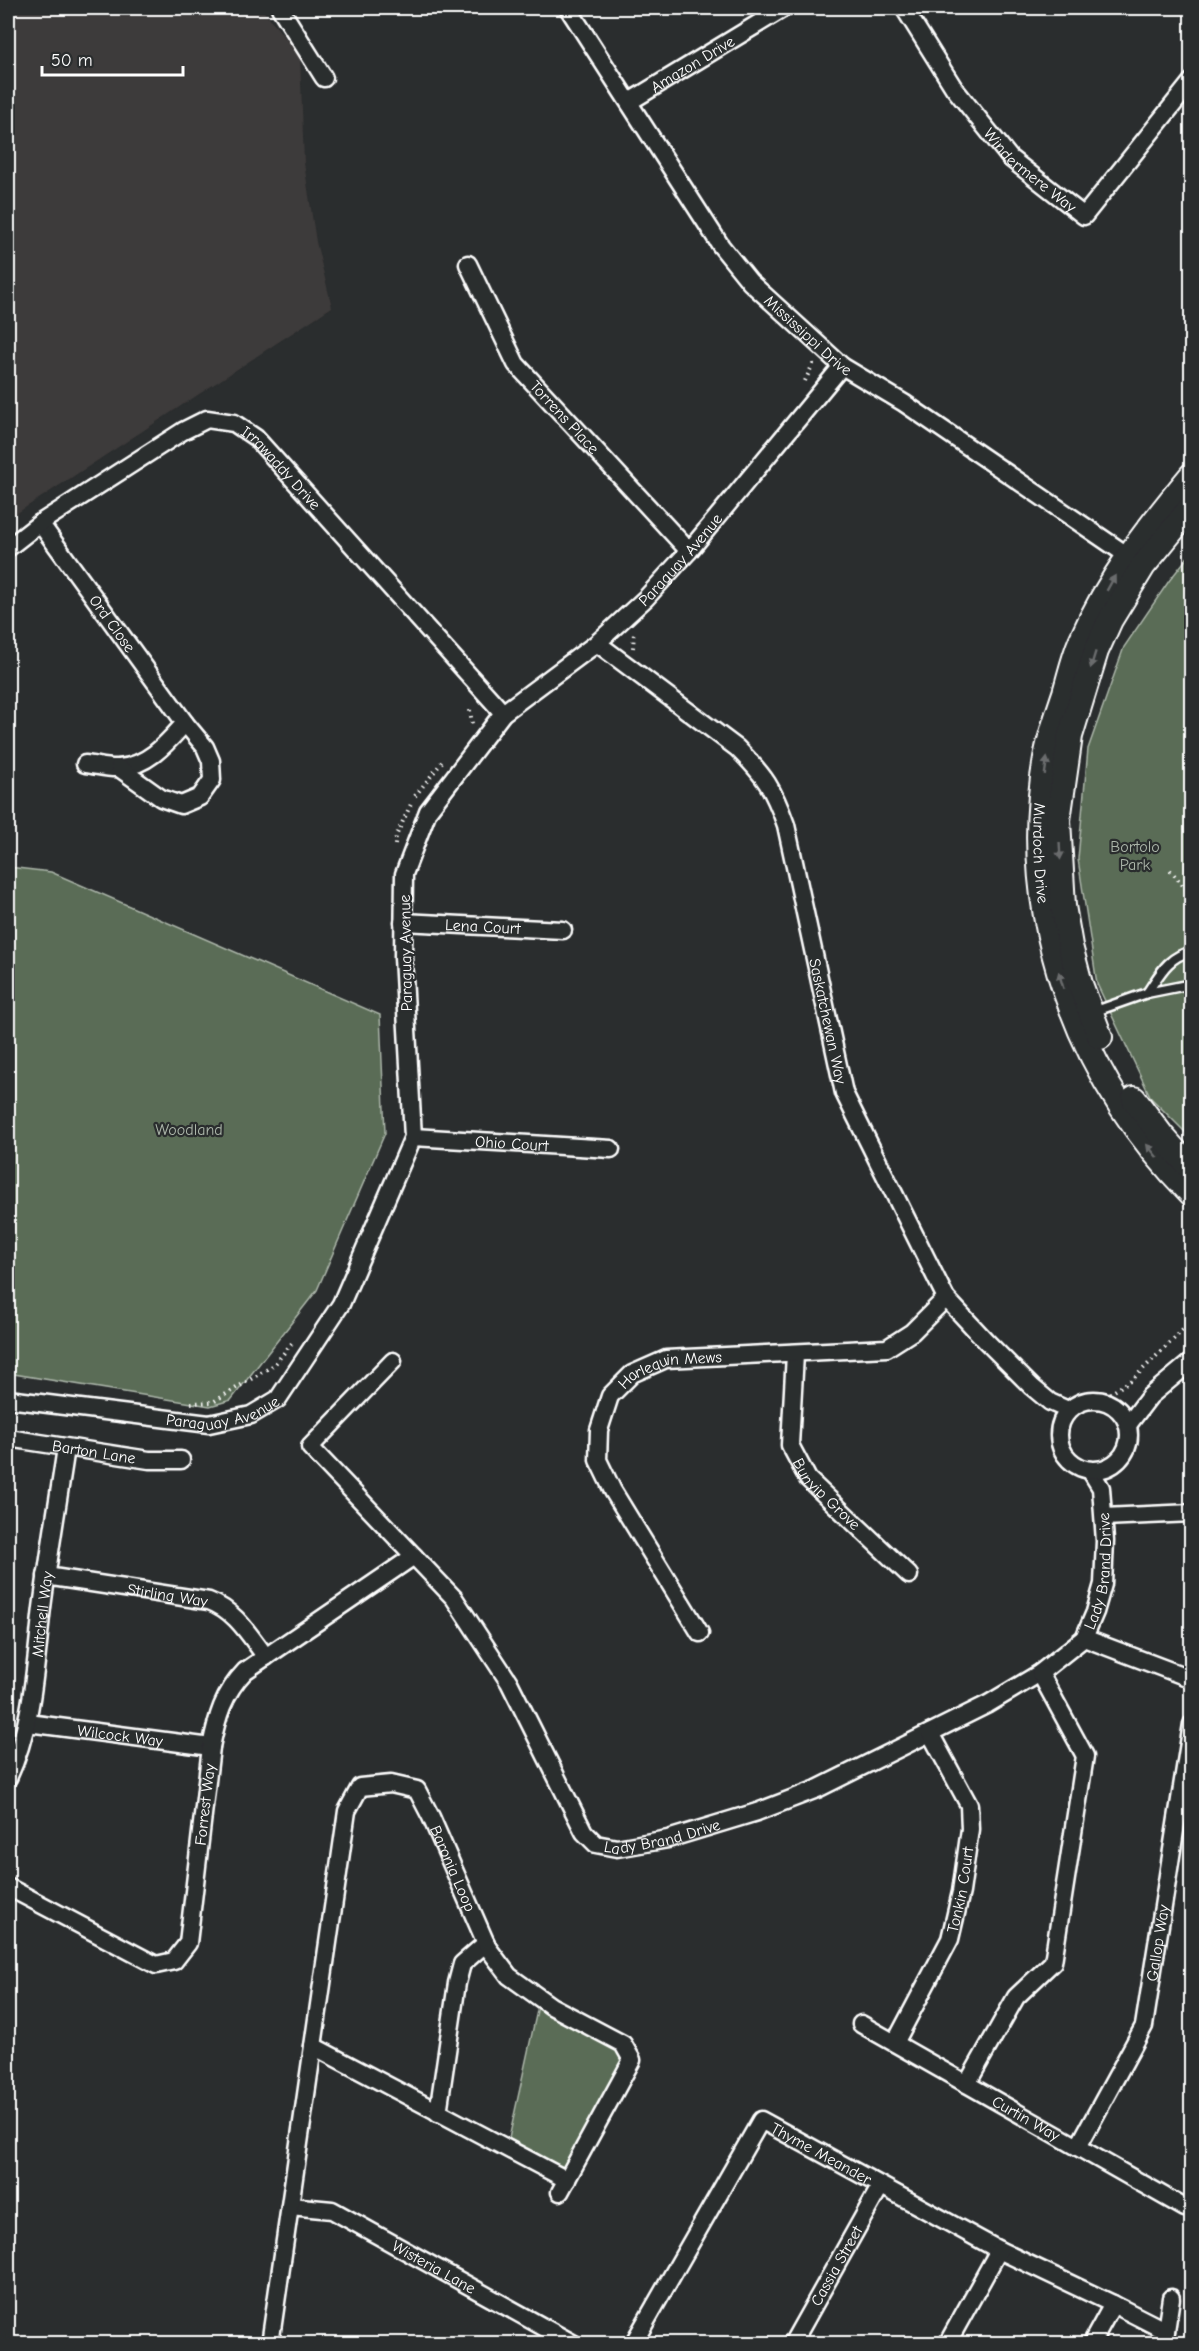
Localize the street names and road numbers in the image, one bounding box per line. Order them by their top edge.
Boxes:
street label: Amazon Drive [648,32,738,97]
street label: Windermere Way [980,125,1080,217]
street label: Mississippi Drive [760,292,855,380]
street label: Torrens Place [526,377,602,458]
street label: Irrawaddy Drive [237,423,324,514]
street label: Paraguay Avenue [635,510,726,610]
street label: Ord Close [85,592,139,656]
street label: Murdoch Drive [1029,802,1052,904]
street label: Paraguay Avenue [396,894,416,1012]
street label: Lena Court [445,916,522,938]
street label: Saskatchewan Way [805,957,850,1087]
street label: Ohio Court [474,1133,550,1155]
street label: Harlequin Mews [615,1348,723,1393]
street label: Paraguay Avenue [165,1392,283,1435]
street label: Barton Lane [51,1437,137,1468]
street label: Bunyip Grove [789,1455,864,1534]
street label: Lady Brand Drive [1081,1512,1115,1632]
street label: Mitchell Way [29,1569,57,1658]
street label: Stirling Way [126,1581,210,1611]
street label: Wilcock Way [76,1722,165,1751]
street label: Forrest Way [192,1762,219,1846]
street label: Lady Brand Drive [603,1816,722,1858]
street label: Baronia Loop [426,1823,479,1914]
street label: Tonkin Court [944,1845,977,1935]
street label: Gallop Way [1143,1903,1173,1983]
street label: Curtin Way [989,2092,1064,2145]
street label: Thyme Meander [768,2119,875,2189]
street label: Cassia Street [807,2222,867,2309]
street label: Wisteria Lane [389,2237,479,2298]

